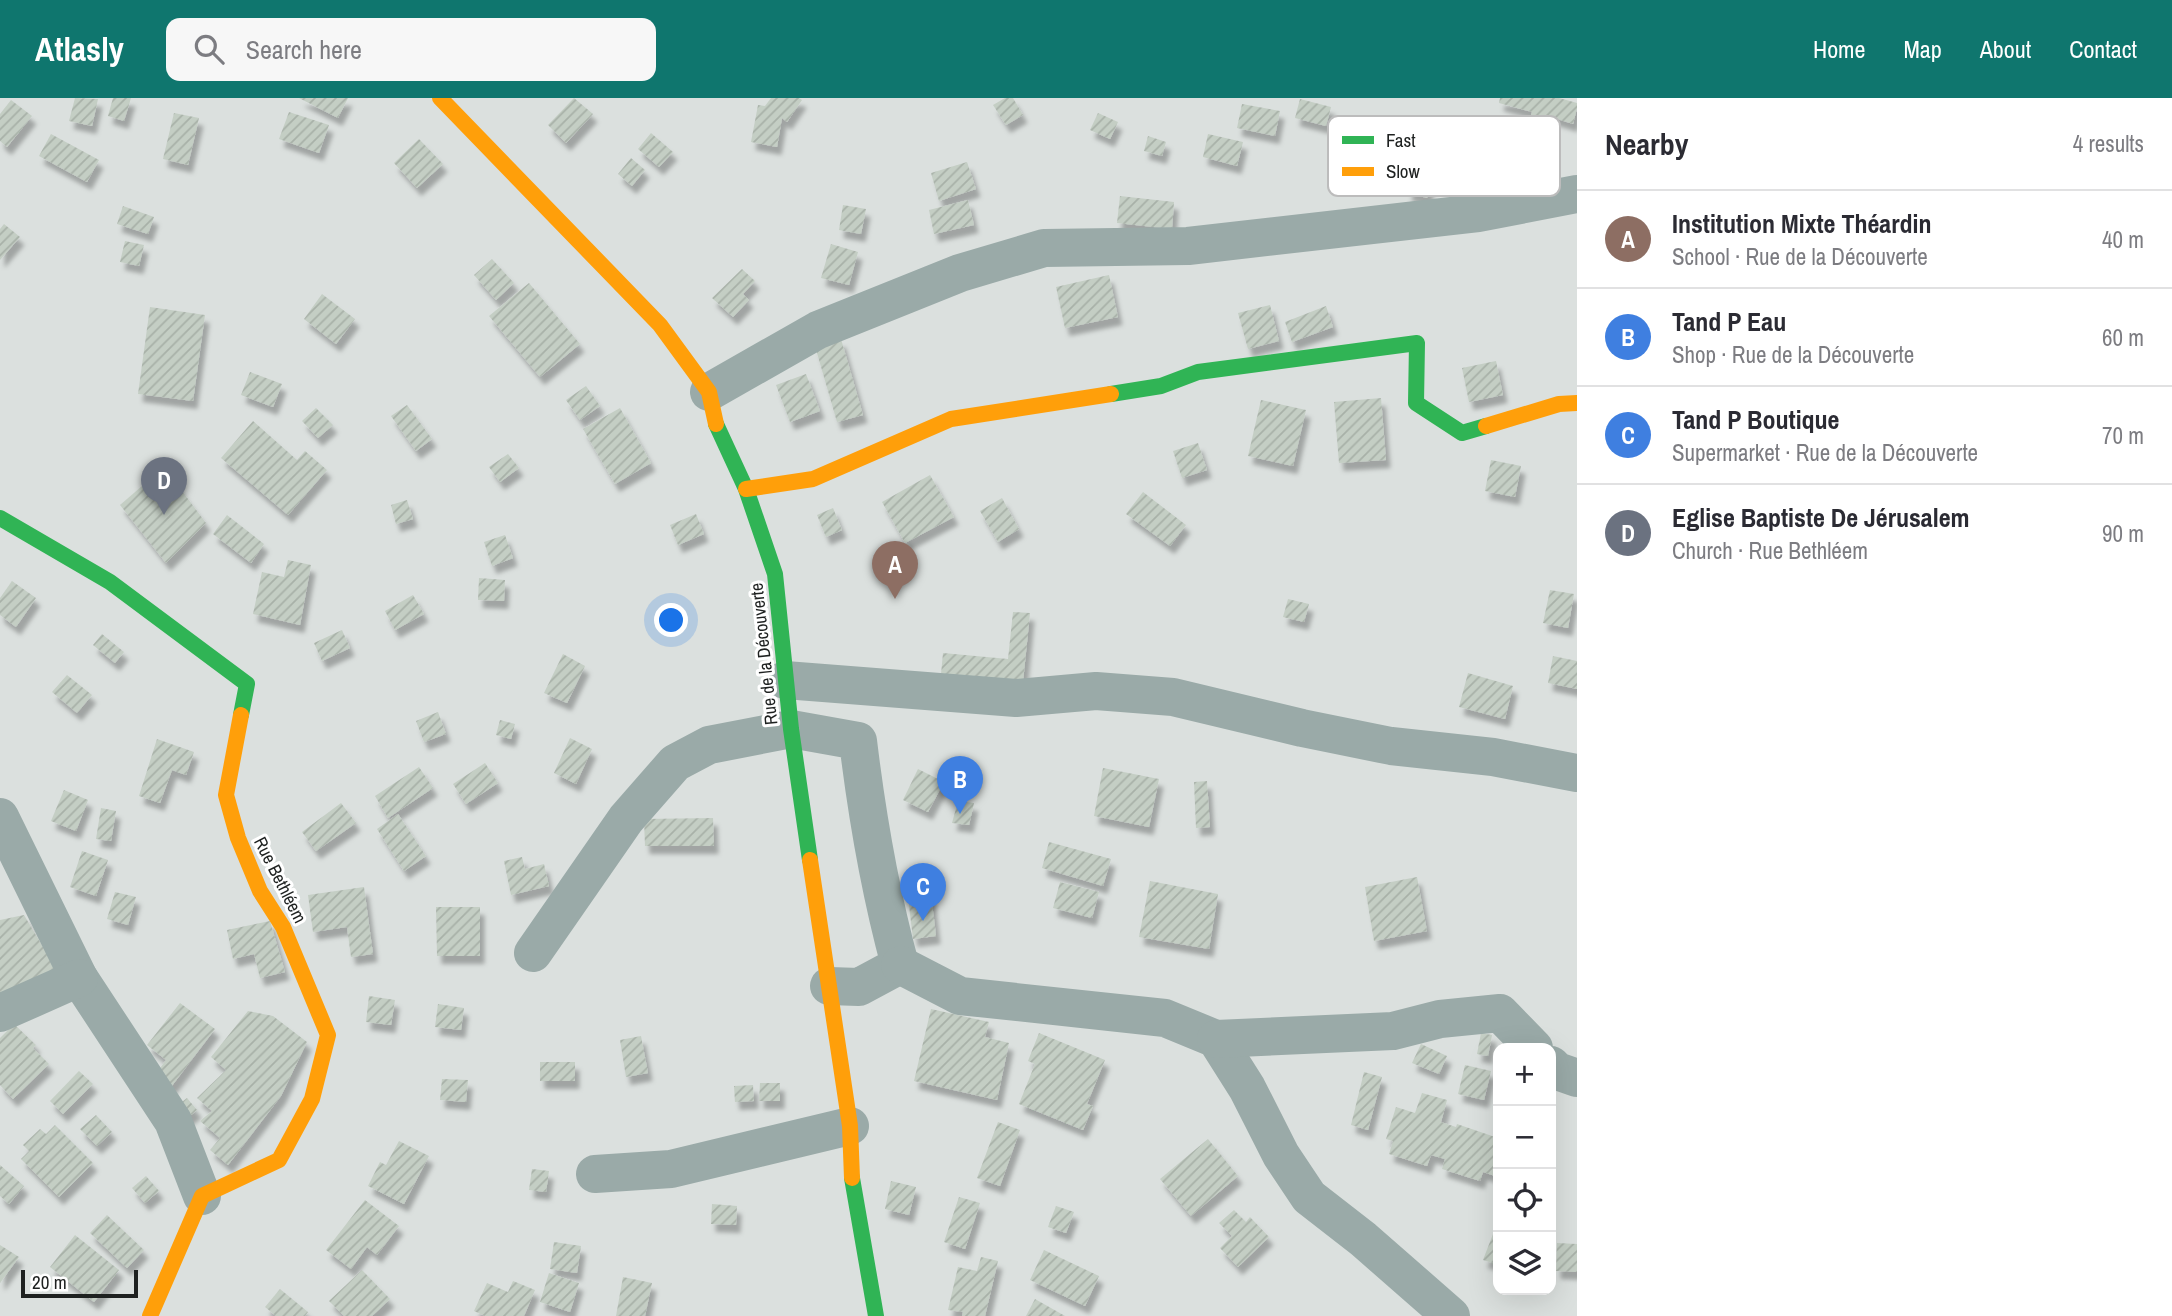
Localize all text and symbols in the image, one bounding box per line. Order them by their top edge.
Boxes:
search box [166,18,656,81]
text: Atlasly [35,27,124,71]
icon: search [190,30,228,68]
text: Search here [246,32,362,67]
text: Home [1813,33,1865,65]
text: Map [1903,33,1942,65]
text: About [1980,33,2031,65]
text: Contact [2069,33,2137,65]
legend [1328,116,1560,196]
text: Nearby [1605,124,1688,164]
text: Fast [1386,127,1416,153]
text: 4 results [2073,128,2144,159]
text: Slow [1386,158,1421,184]
text: Institution Mixte Théardin [1672,206,1931,241]
text: A [1621,224,1635,255]
text: 40 m [2102,224,2144,255]
text: School · Rue de la Découverte [1672,241,1928,272]
text: Tand P Eau [1672,304,1786,339]
text: B [1621,322,1635,353]
text: 60 m [2102,322,2144,353]
text: Shop · Rue de la Découverte [1672,339,1914,370]
text: Tand P Boutique [1672,402,1839,437]
text: C [1621,420,1635,451]
text: 70 m [2102,420,2144,451]
text: Supermarket · Rue de la Découverte [1672,437,1978,468]
pin: D [141,457,187,515]
text: Eglise Baptiste De Jérusalem [1672,500,1969,535]
text: D [1621,518,1635,549]
text: 90 m [2102,518,2144,549]
text: Church · Rue Bethléem [1672,535,1868,566]
pin: A [872,541,918,599]
street label: Rue de la Découverte [744,582,783,726]
your location [654,603,688,637]
pin: B [937,756,983,814]
street label: Rue Bethléem [248,832,313,927]
pin: C [900,863,946,921]
map controls [1493,1043,1556,1295]
button: + [1493,1043,1556,1106]
button: − [1493,1106,1556,1169]
button: locate [1493,1169,1556,1232]
button: layers [1493,1232,1556,1295]
scale bar [21,1267,138,1299]
text: 20 m [32,1269,67,1295]

